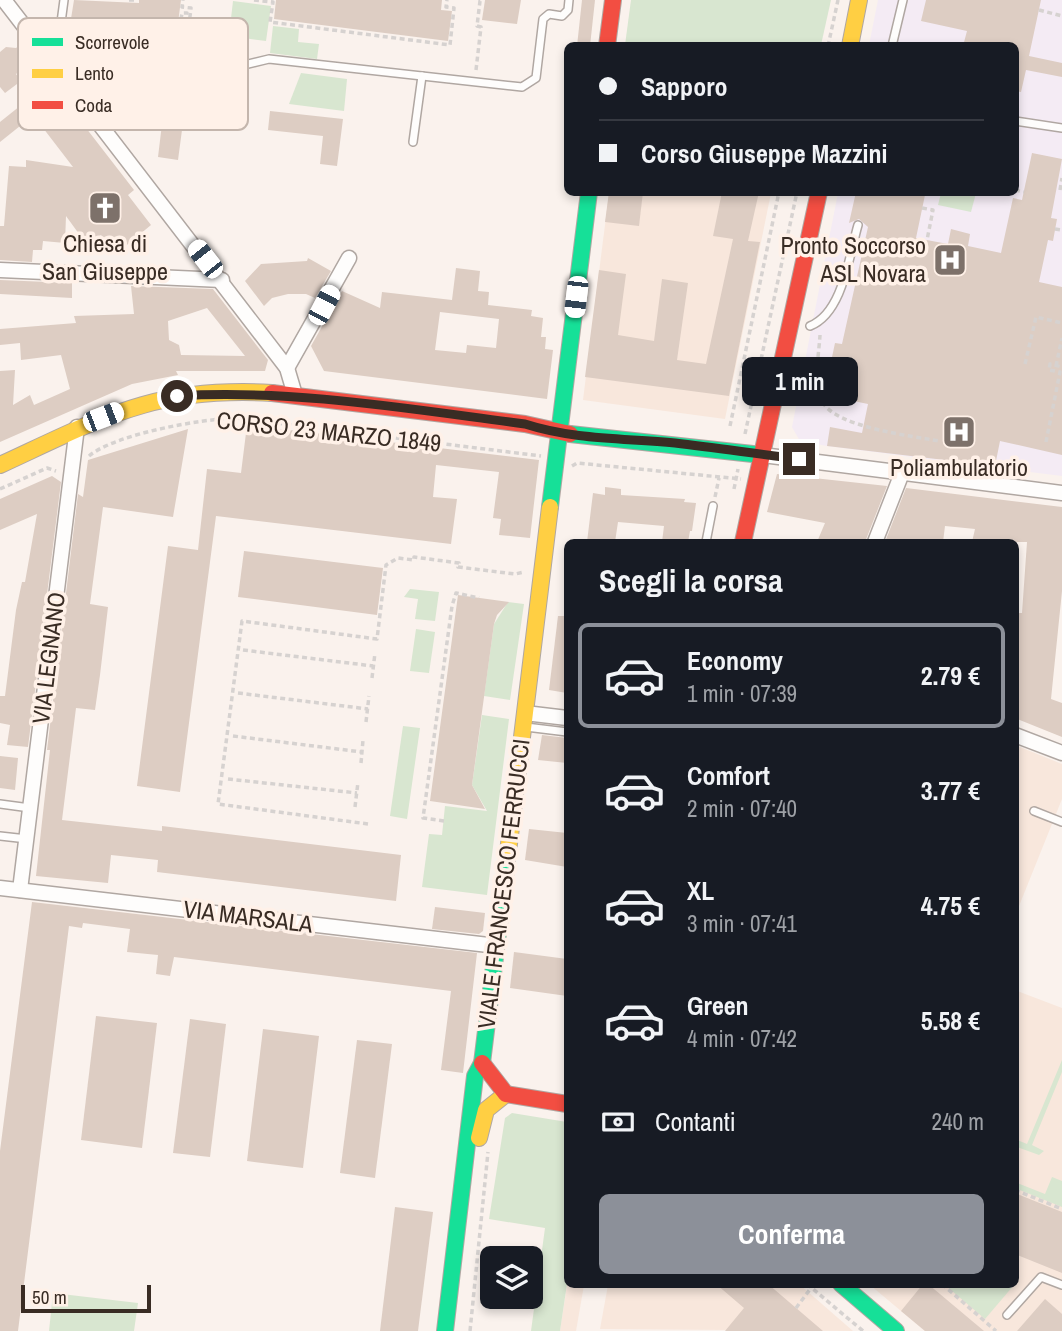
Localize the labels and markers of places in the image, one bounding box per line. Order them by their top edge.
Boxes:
church icon: Chiesa di San Giuseppe [86,189,124,227]
place label: Chiesa di San Giuseppe [42,227,168,287]
place label: Pronto Soccorso ASL Novara [781,229,926,289]
hospital icon: Pronto Soccorso ASL Novara [931,241,969,279]
hospital icon: Poliambulatorio [940,413,978,451]
place label: Poliambulatorio [890,451,1028,483]

